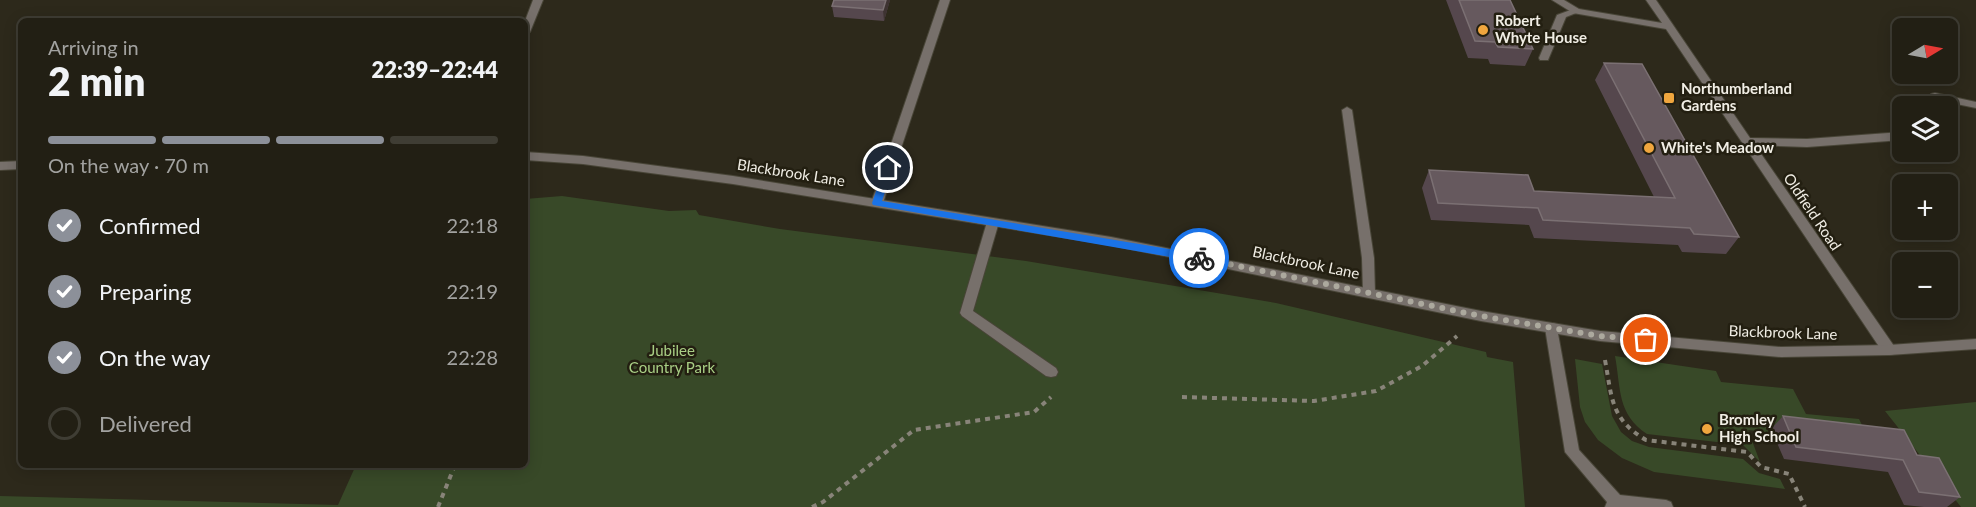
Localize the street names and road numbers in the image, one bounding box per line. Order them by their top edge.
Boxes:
street label: Blackbrook Lane [736,155,846,189]
street label: Oldfield Road [1780,169,1845,254]
street label: Blackbrook Lane [1251,242,1361,282]
street label: Blackbrook Lane [1728,321,1838,343]

